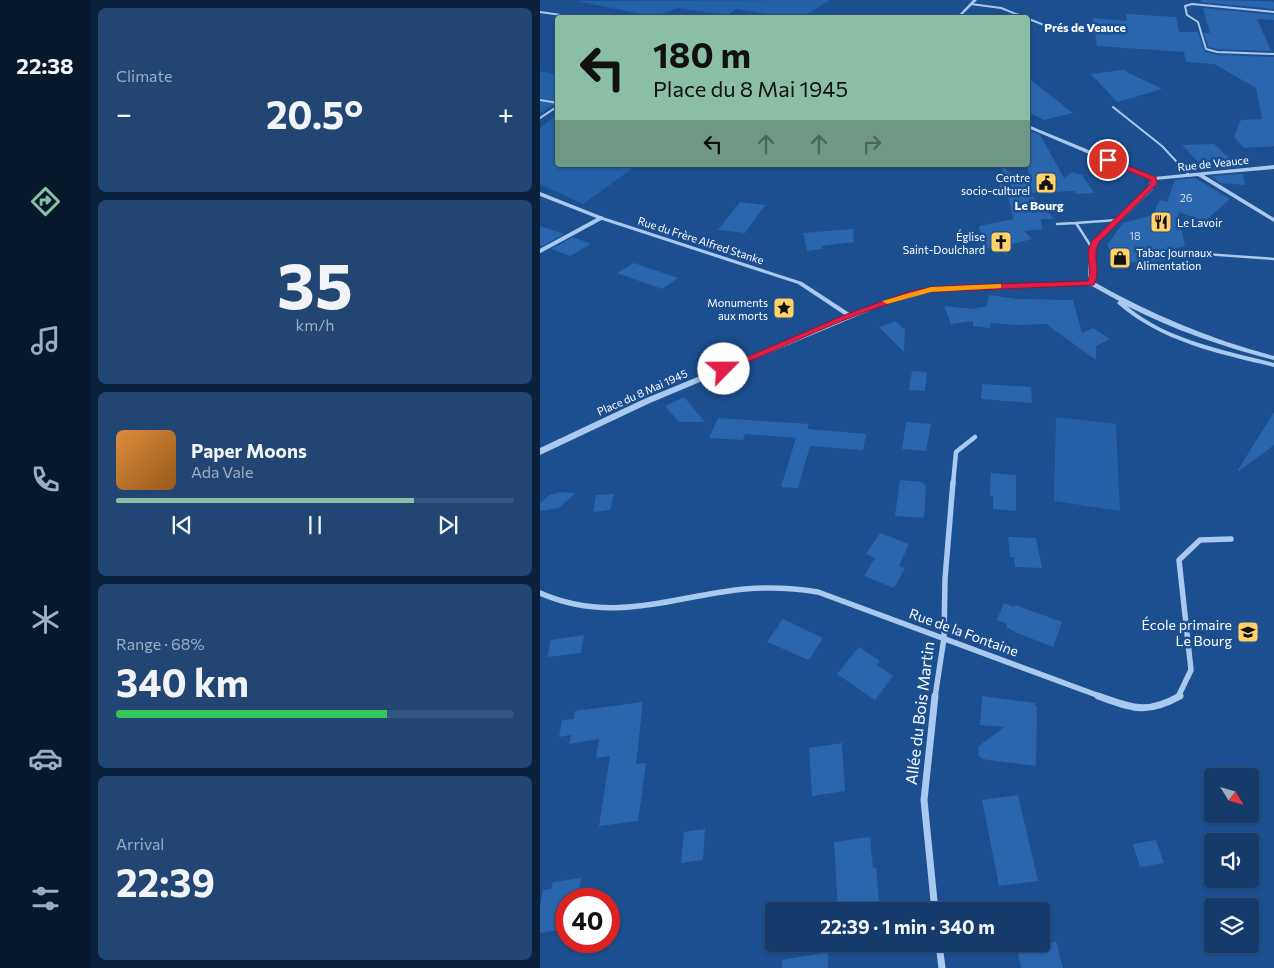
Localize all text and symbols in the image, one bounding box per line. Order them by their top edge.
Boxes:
district label: Prés de Veauce [1044,20,1126,34]
text: 180 m [653,32,751,75]
icon: left [570,35,635,100]
text: 22:38 [16,52,74,79]
text: Climate [116,66,172,85]
text: Place du 8 Mai 1945 [653,75,848,102]
text: 20.5° [266,90,363,137]
text: − [116,96,132,130]
text: + [498,96,514,130]
icon: left [699,130,727,158]
icon: ahead [752,130,780,158]
icon: ahead [805,130,833,158]
icon: right [858,130,886,158]
pin [1087,139,1129,181]
icon: arrive [1094,146,1122,174]
street label: Rue de Veauce [1177,153,1249,173]
place label: Centre socio-culturel [961,171,1030,197]
public building icon: Centre socio-culturel [1034,171,1058,195]
icon: directions [28,184,63,219]
house number: 26 [1180,191,1193,204]
district label: Le Bourg [1014,198,1064,212]
restaurant icon: Le Lavoir [1149,210,1173,234]
street label: Rue du Frère Alfred Stanke [636,213,766,267]
place label: Le Lavoir [1177,216,1223,229]
place label: Église Saint-Doulchard [903,229,985,256]
house number: 18 [1129,229,1141,242]
church icon: Église Saint-Doulchard [989,230,1013,254]
text: 35 [277,243,353,322]
shop icon: Tabac Journaux Alimentation [1108,246,1132,270]
place label: Tabac Journaux Alimentation [1136,246,1212,272]
place label: Monuments aux morts [707,296,768,322]
place icon: Monuments aux morts [772,296,796,320]
text: km/h [296,315,334,334]
icon: music [28,323,63,358]
position arrow [697,342,749,394]
street label: Place du 8 Mai 1945 [595,366,689,418]
text: Paper Moons [191,439,307,462]
icon: phone [28,462,63,497]
text: Ada Vale [191,462,253,481]
icon: previous [168,511,196,539]
icon: pause [301,511,329,539]
icon: next [434,511,462,539]
icon: climate [28,602,63,637]
street label: Rue de la Fontaine [907,604,1021,660]
place label: École primaire Le Bourg [1141,616,1232,649]
school or university icon: École primaire Le Bourg [1236,620,1260,644]
text: Range · 68% [116,634,205,653]
street label: Allée du Bois Martin [901,640,937,786]
text: 340 km [116,658,249,705]
icon: car [28,741,63,776]
north arrow [1204,768,1259,822]
map controls [1204,768,1259,953]
button: sound [1204,833,1259,888]
text: Arrival [116,834,164,853]
text: 22:39 [116,858,215,905]
icon: filters [28,881,63,916]
speed limit sign: 40 [555,888,620,953]
button: layers [1204,898,1259,953]
text: 22:39 · 1 min · 340 m [820,915,995,938]

